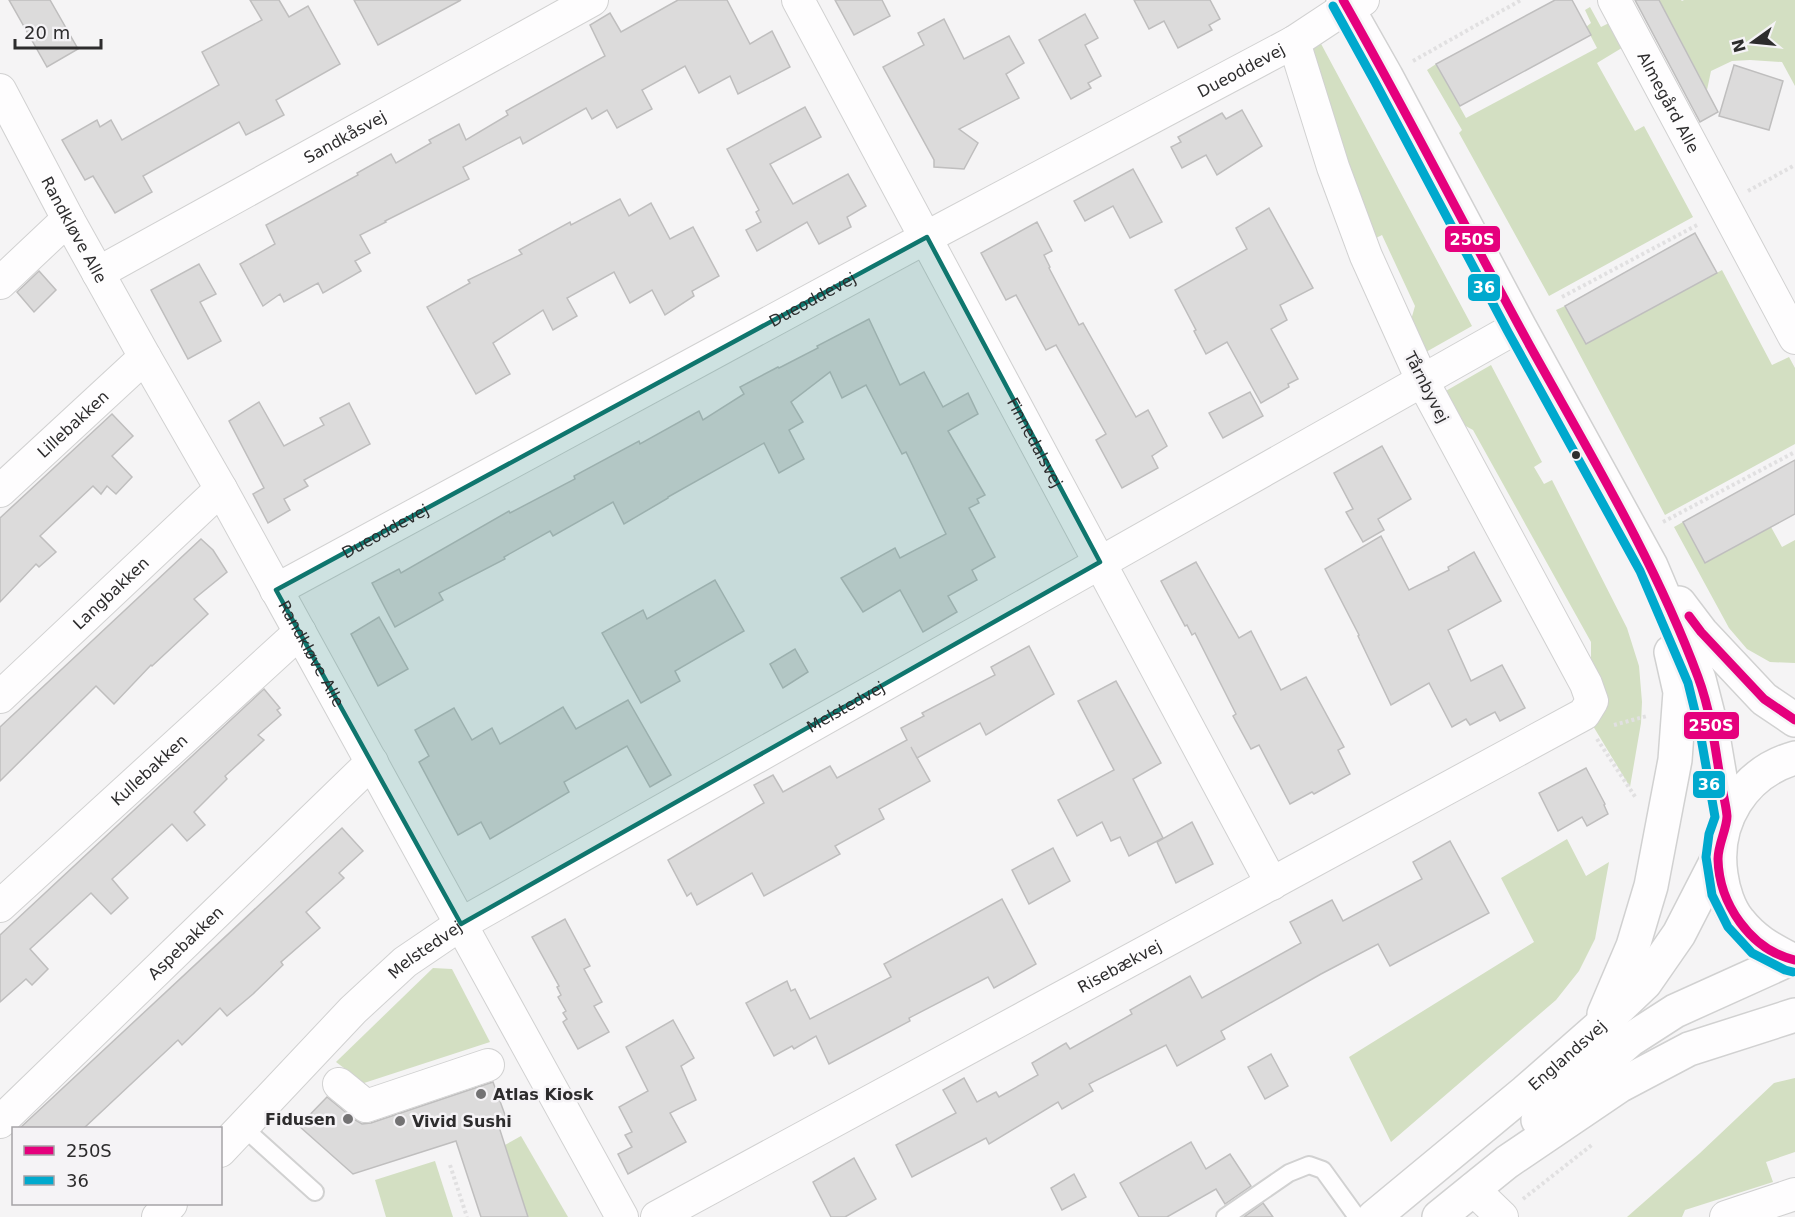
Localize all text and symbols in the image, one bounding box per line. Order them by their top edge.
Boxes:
scale bar [15,12,100,50]
north arrow [1723,12,1783,72]
text: 20 m [24,22,70,43]
text: N [1728,37,1750,55]
street label: Dueoddevej [1194,40,1288,102]
street label: Almegård Alle [1633,49,1703,156]
street label: Sandkåsvej [301,107,390,167]
street label: Randkløve Alle [37,173,111,286]
line badge: 250S [1444,225,1501,253]
text: 250S [1450,230,1494,249]
street label: Dueoddevej [766,268,859,331]
line badge: 36 [1467,273,1501,302]
text: 36 [1473,278,1495,297]
street label: Tårnbyvej [1400,347,1453,426]
street label: Lillebakken [34,387,113,462]
street label: Finnedalsvej [1003,394,1067,491]
unlabelled marker [1570,449,1582,461]
street label: Dueoddevej [339,500,432,563]
street label: Langbakken [69,553,153,633]
street label: Randkløve Alle [274,597,348,710]
street label: Melstedvej [803,678,888,737]
line badge: 250S [1683,711,1740,740]
text: 250S [1689,716,1733,735]
street label: Kullebakken [107,731,192,810]
line badge: 36 [1692,770,1726,799]
text: 36 [1698,775,1720,794]
street label: Aspebakken [144,902,227,984]
street label: Melstedvej [384,917,466,983]
street label: Risebækvej [1074,936,1165,997]
street label: Englandsvej [1525,1016,1610,1095]
place label: Atlas Kiosk [493,1085,594,1104]
marker: Atlas Kiosk [474,1087,488,1101]
place label: Fidusen [265,1110,336,1129]
marker: Fidusen [341,1112,355,1126]
place label: Vivid Sushi [412,1112,512,1131]
marker: Vivid Sushi [393,1114,407,1128]
legend [12,1127,222,1205]
text: 250S [66,1140,112,1161]
text: 36 [66,1170,89,1191]

